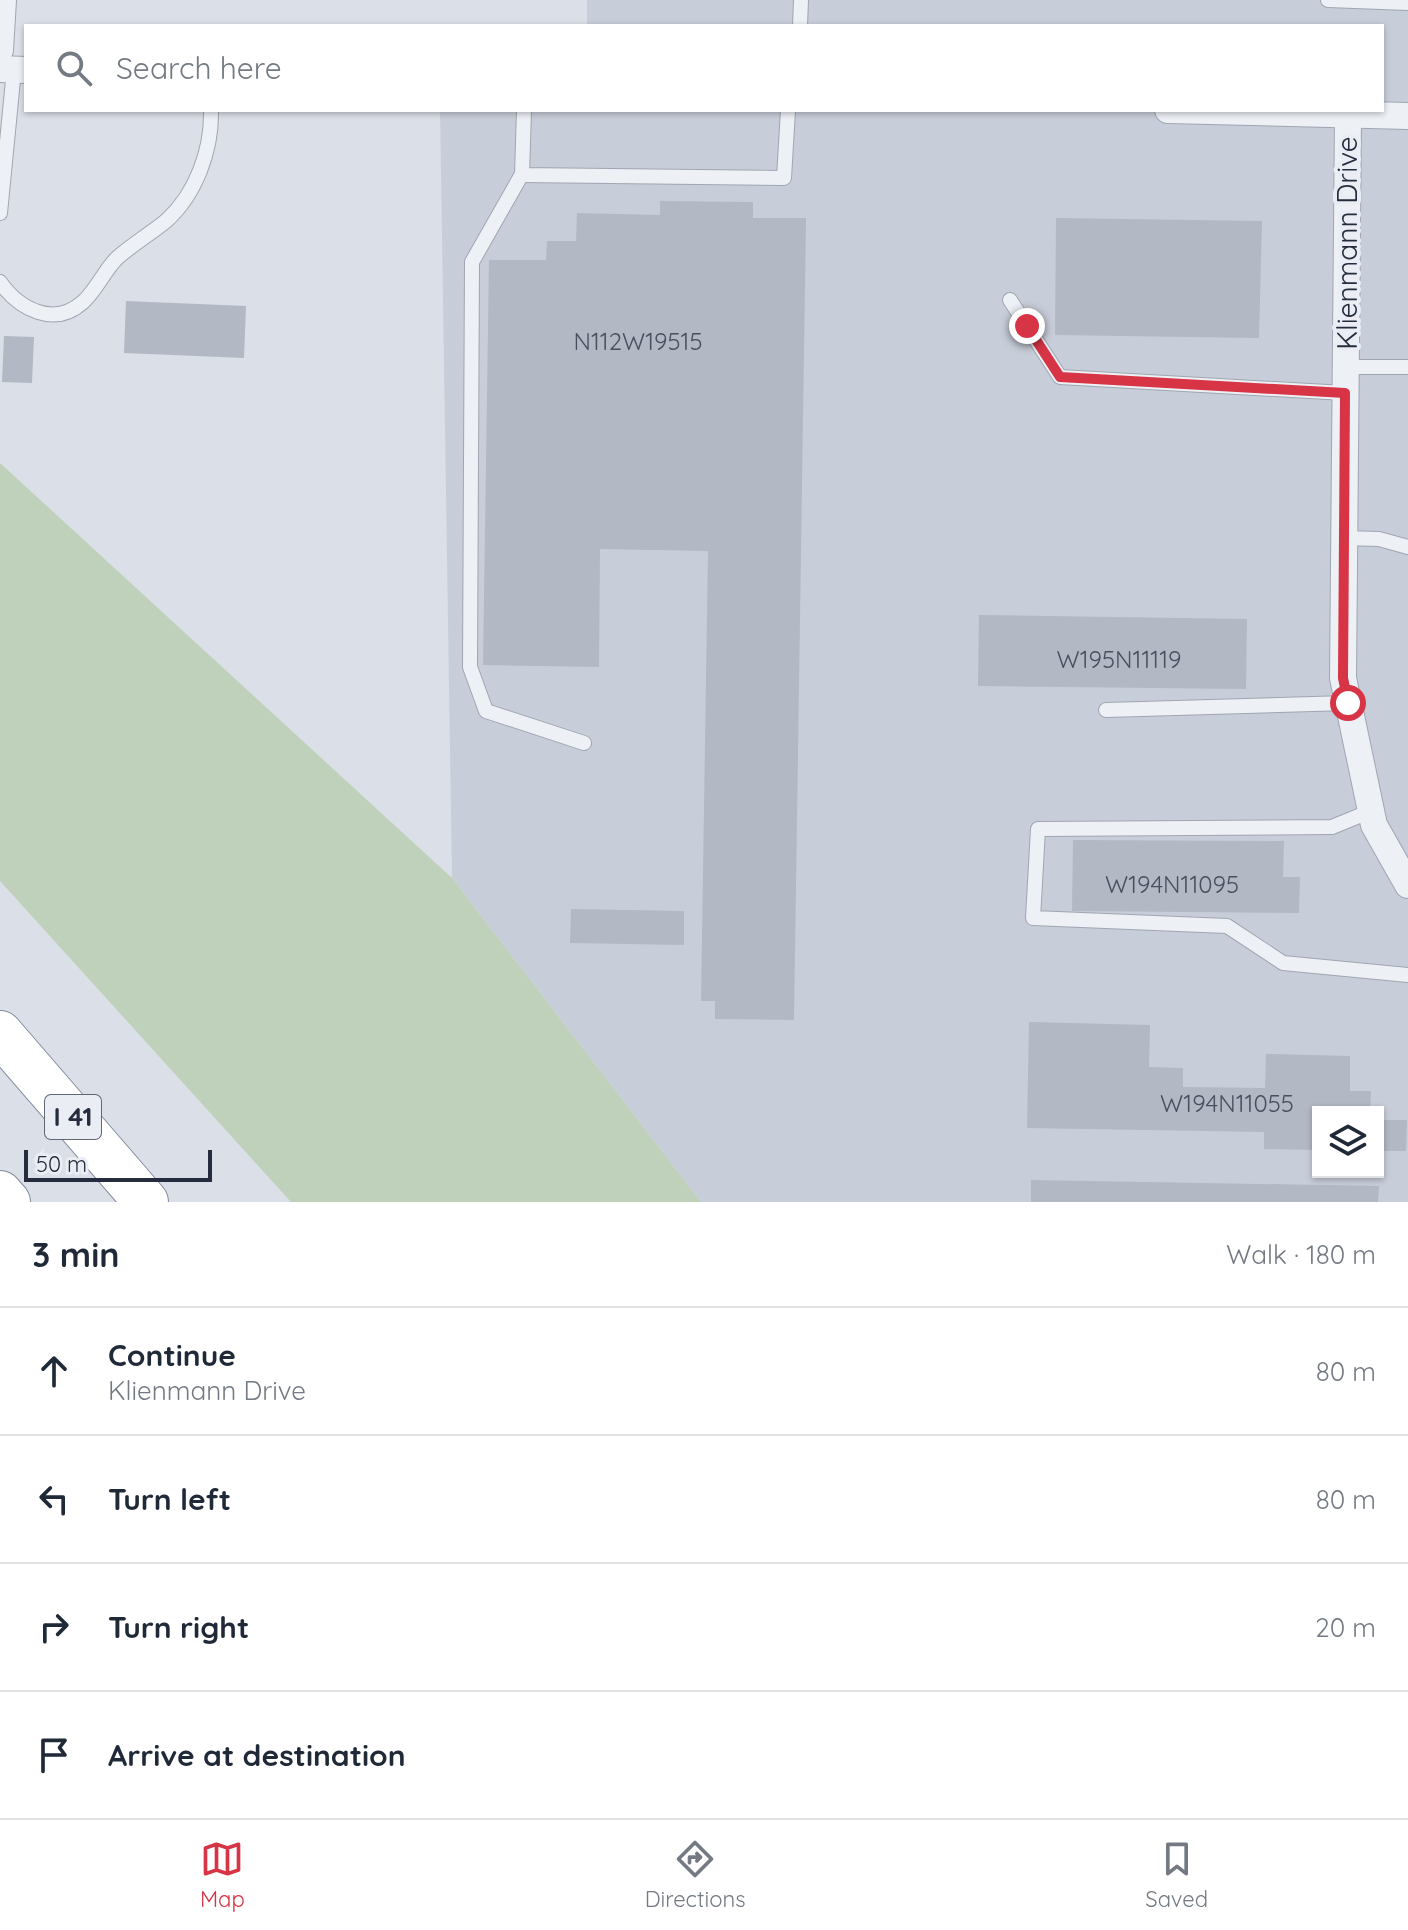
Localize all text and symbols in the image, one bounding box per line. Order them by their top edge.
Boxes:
search box [24,24,1384,112]
icon: search [52,46,96,90]
text: Search here [116,49,282,87]
street label: Klienmann Drive [1329,136,1364,350]
route end [1009,308,1045,344]
house number: N112W19515 [573,326,703,356]
house number: W195N11119 [1057,644,1181,674]
route start [1330,685,1366,721]
house number: W194N11095 [1105,869,1239,899]
house number: W194N11055 [1160,1088,1294,1118]
road number: I 41 [45,1095,101,1139]
map controls [1312,1106,1384,1178]
button: layers [1312,1106,1384,1178]
scale bar [24,1146,212,1182]
text: 50 m [36,1150,87,1178]
text: 3 min [32,1233,119,1276]
text: Walk · 180 m [1226,1238,1376,1271]
text: Continue [108,1336,236,1374]
icon: ahead [32,1349,76,1393]
text: 80 m [1316,1355,1376,1388]
text: Klienmann Drive [108,1374,306,1407]
icon: left [32,1477,76,1521]
text: Turn left [108,1480,231,1518]
text: 80 m [1316,1483,1376,1516]
icon: right [32,1605,76,1649]
text: Turn right [108,1608,249,1646]
text: 20 m [1315,1611,1376,1644]
icon: arrive [32,1733,76,1777]
text: Arrive at destination [108,1736,406,1774]
tab: Map [200,1837,245,1913]
tab: Directions [645,1837,745,1913]
tab: Saved [1145,1837,1208,1913]

